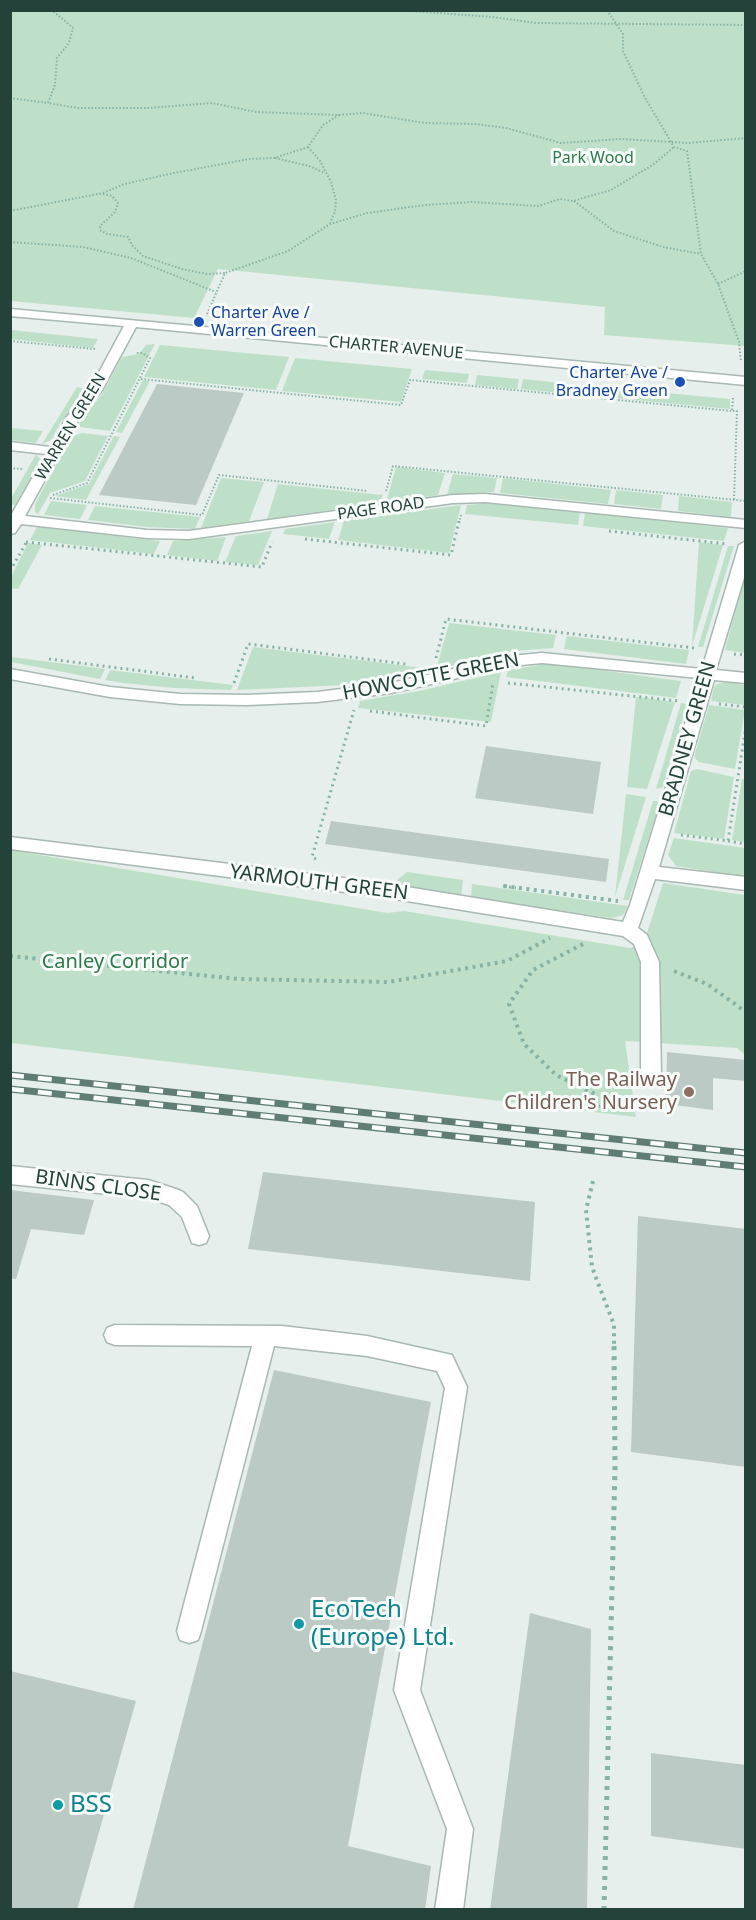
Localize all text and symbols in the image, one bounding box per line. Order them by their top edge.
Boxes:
park label: Park Wood [552,148,634,168]
place label: Charter Ave / Warren Green [211,303,316,341]
marker: Charter Ave / Warren Green [192,315,206,329]
street label: CHARTER AVENUE [328,333,464,363]
place label: Charter Ave / Bradney Green [556,363,668,401]
street label: WARREN GREEN [32,370,110,484]
marker: Charter Ave / Bradney Green [673,375,687,389]
street label: PAGE ROAD [336,493,426,525]
street label: HOWCOTTE GREEN [341,648,521,706]
street label: BRADNEY GREEN [654,659,722,819]
street label: YARMOUTH GREEN [229,860,409,906]
park label: Canley Corridor [42,950,188,974]
place label: The Railway Children's Nursery [504,1068,677,1115]
marker: The Railway Children's Nursery [682,1085,696,1099]
street label: BINNS CLOSE [34,1165,162,1207]
place label: EcoTech (Europe) Ltd. [311,1596,454,1652]
marker: EcoTech (Europe) Ltd. [292,1617,306,1631]
place label: BSS [70,1791,112,1819]
marker: BSS [51,1798,65,1812]

